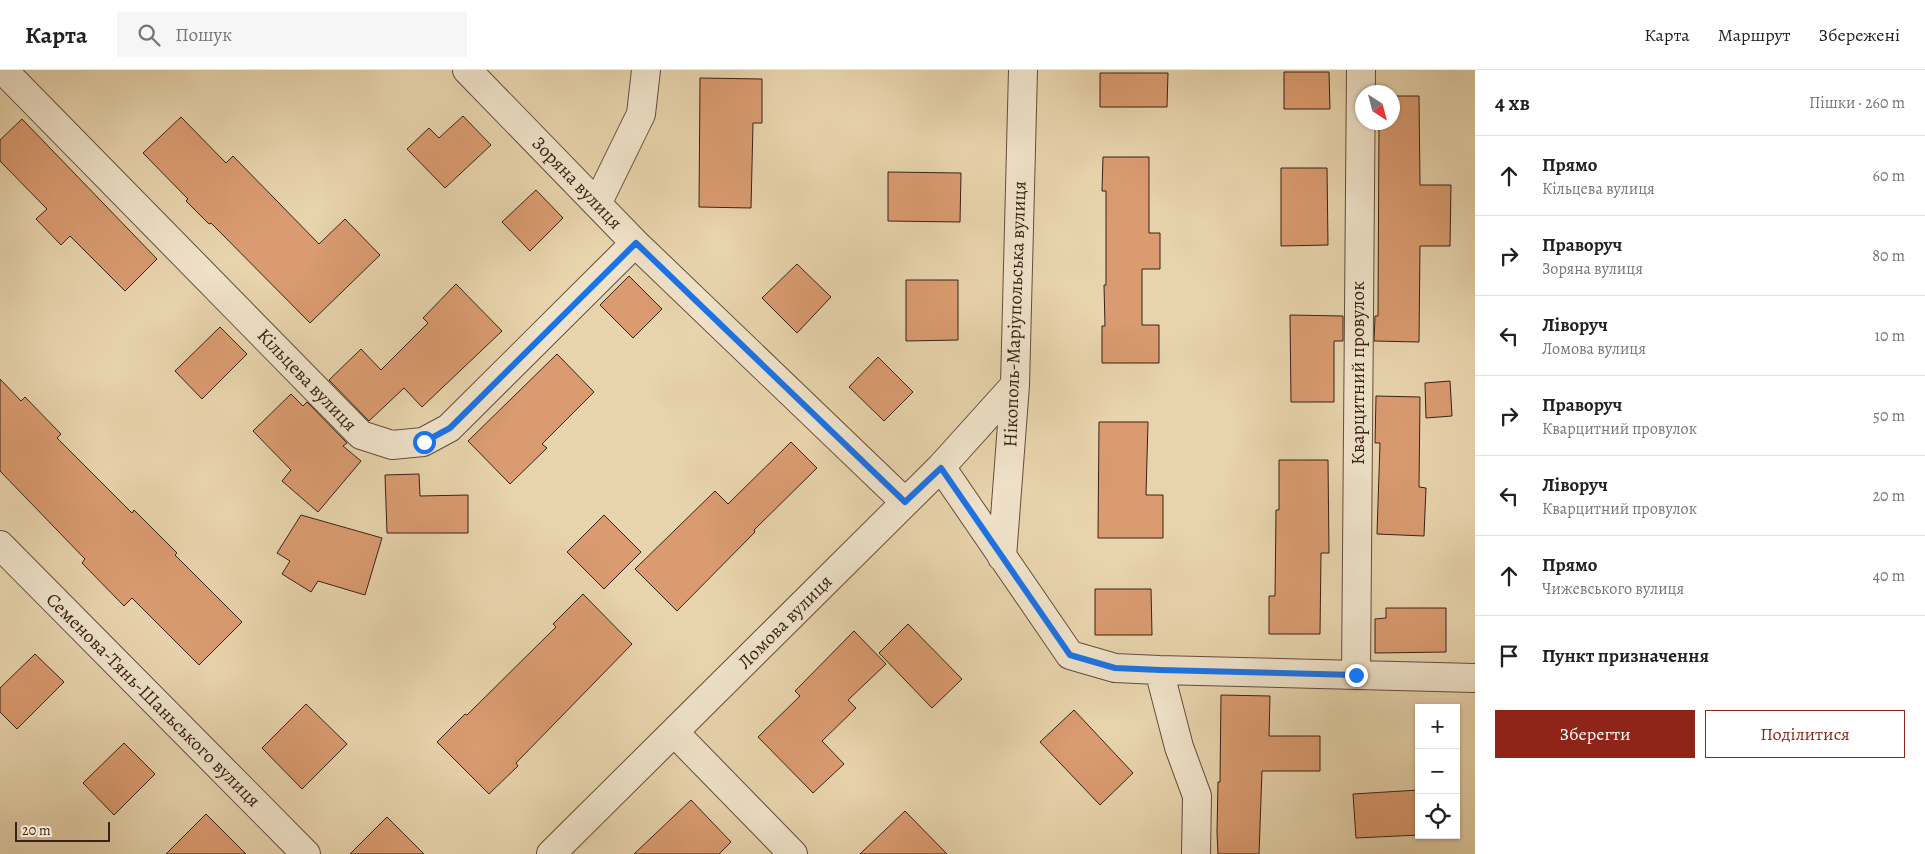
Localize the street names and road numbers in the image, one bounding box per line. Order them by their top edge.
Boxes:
street label: Зоряна вулиця [526,131,628,235]
street label: Нікополь-Маріупольська вулиця [997,180,1033,448]
street label: Кварцитний провулок [1345,281,1371,465]
street label: Кільцева вулиця [251,323,363,437]
street label: Ломова вулиця [732,569,838,675]
street label: Семенова-Тянь-Шаньського вулиця [40,587,266,813]

